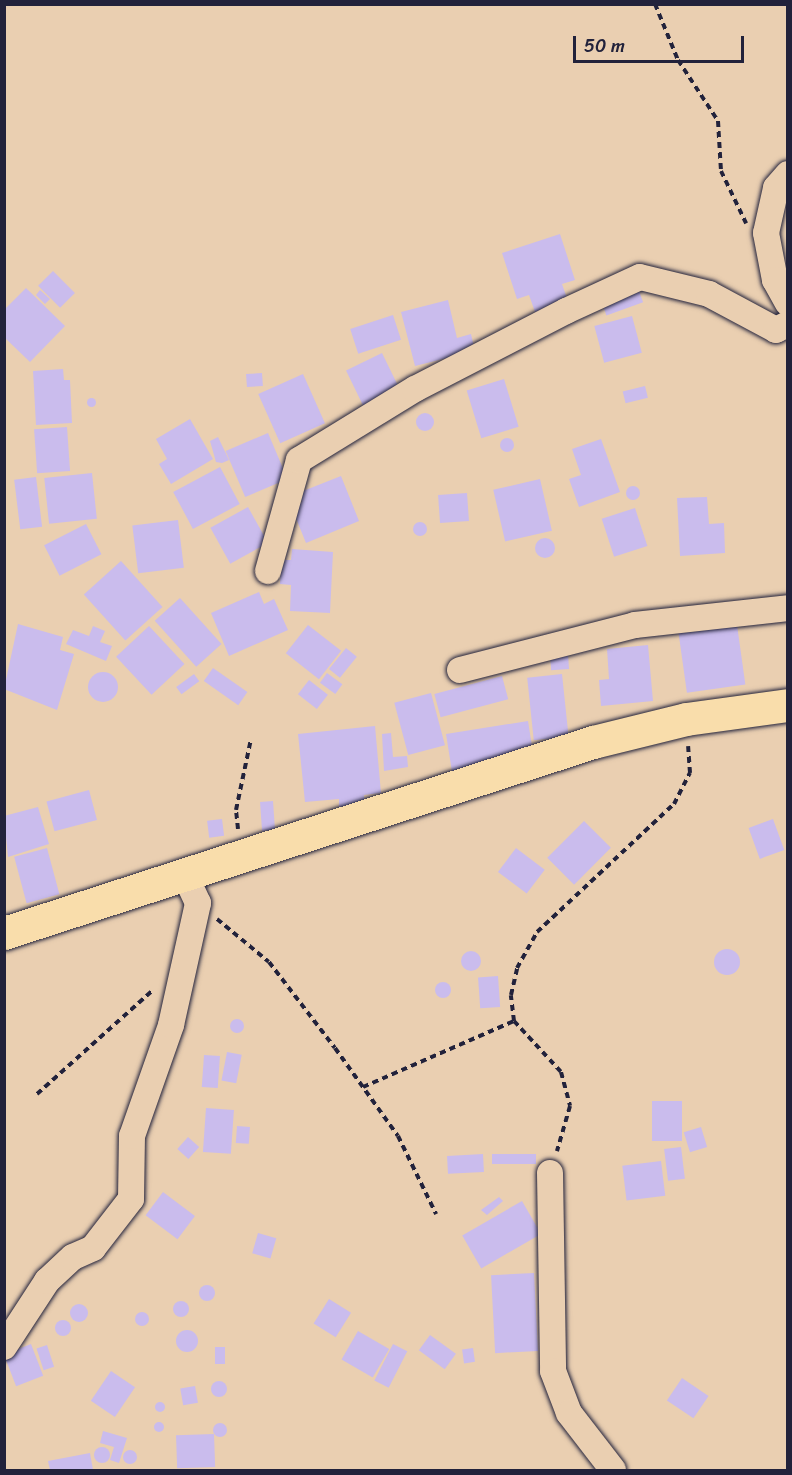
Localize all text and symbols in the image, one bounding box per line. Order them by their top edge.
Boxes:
scale bar [576,24,747,62]
text: 50 m [584,30,625,62]

